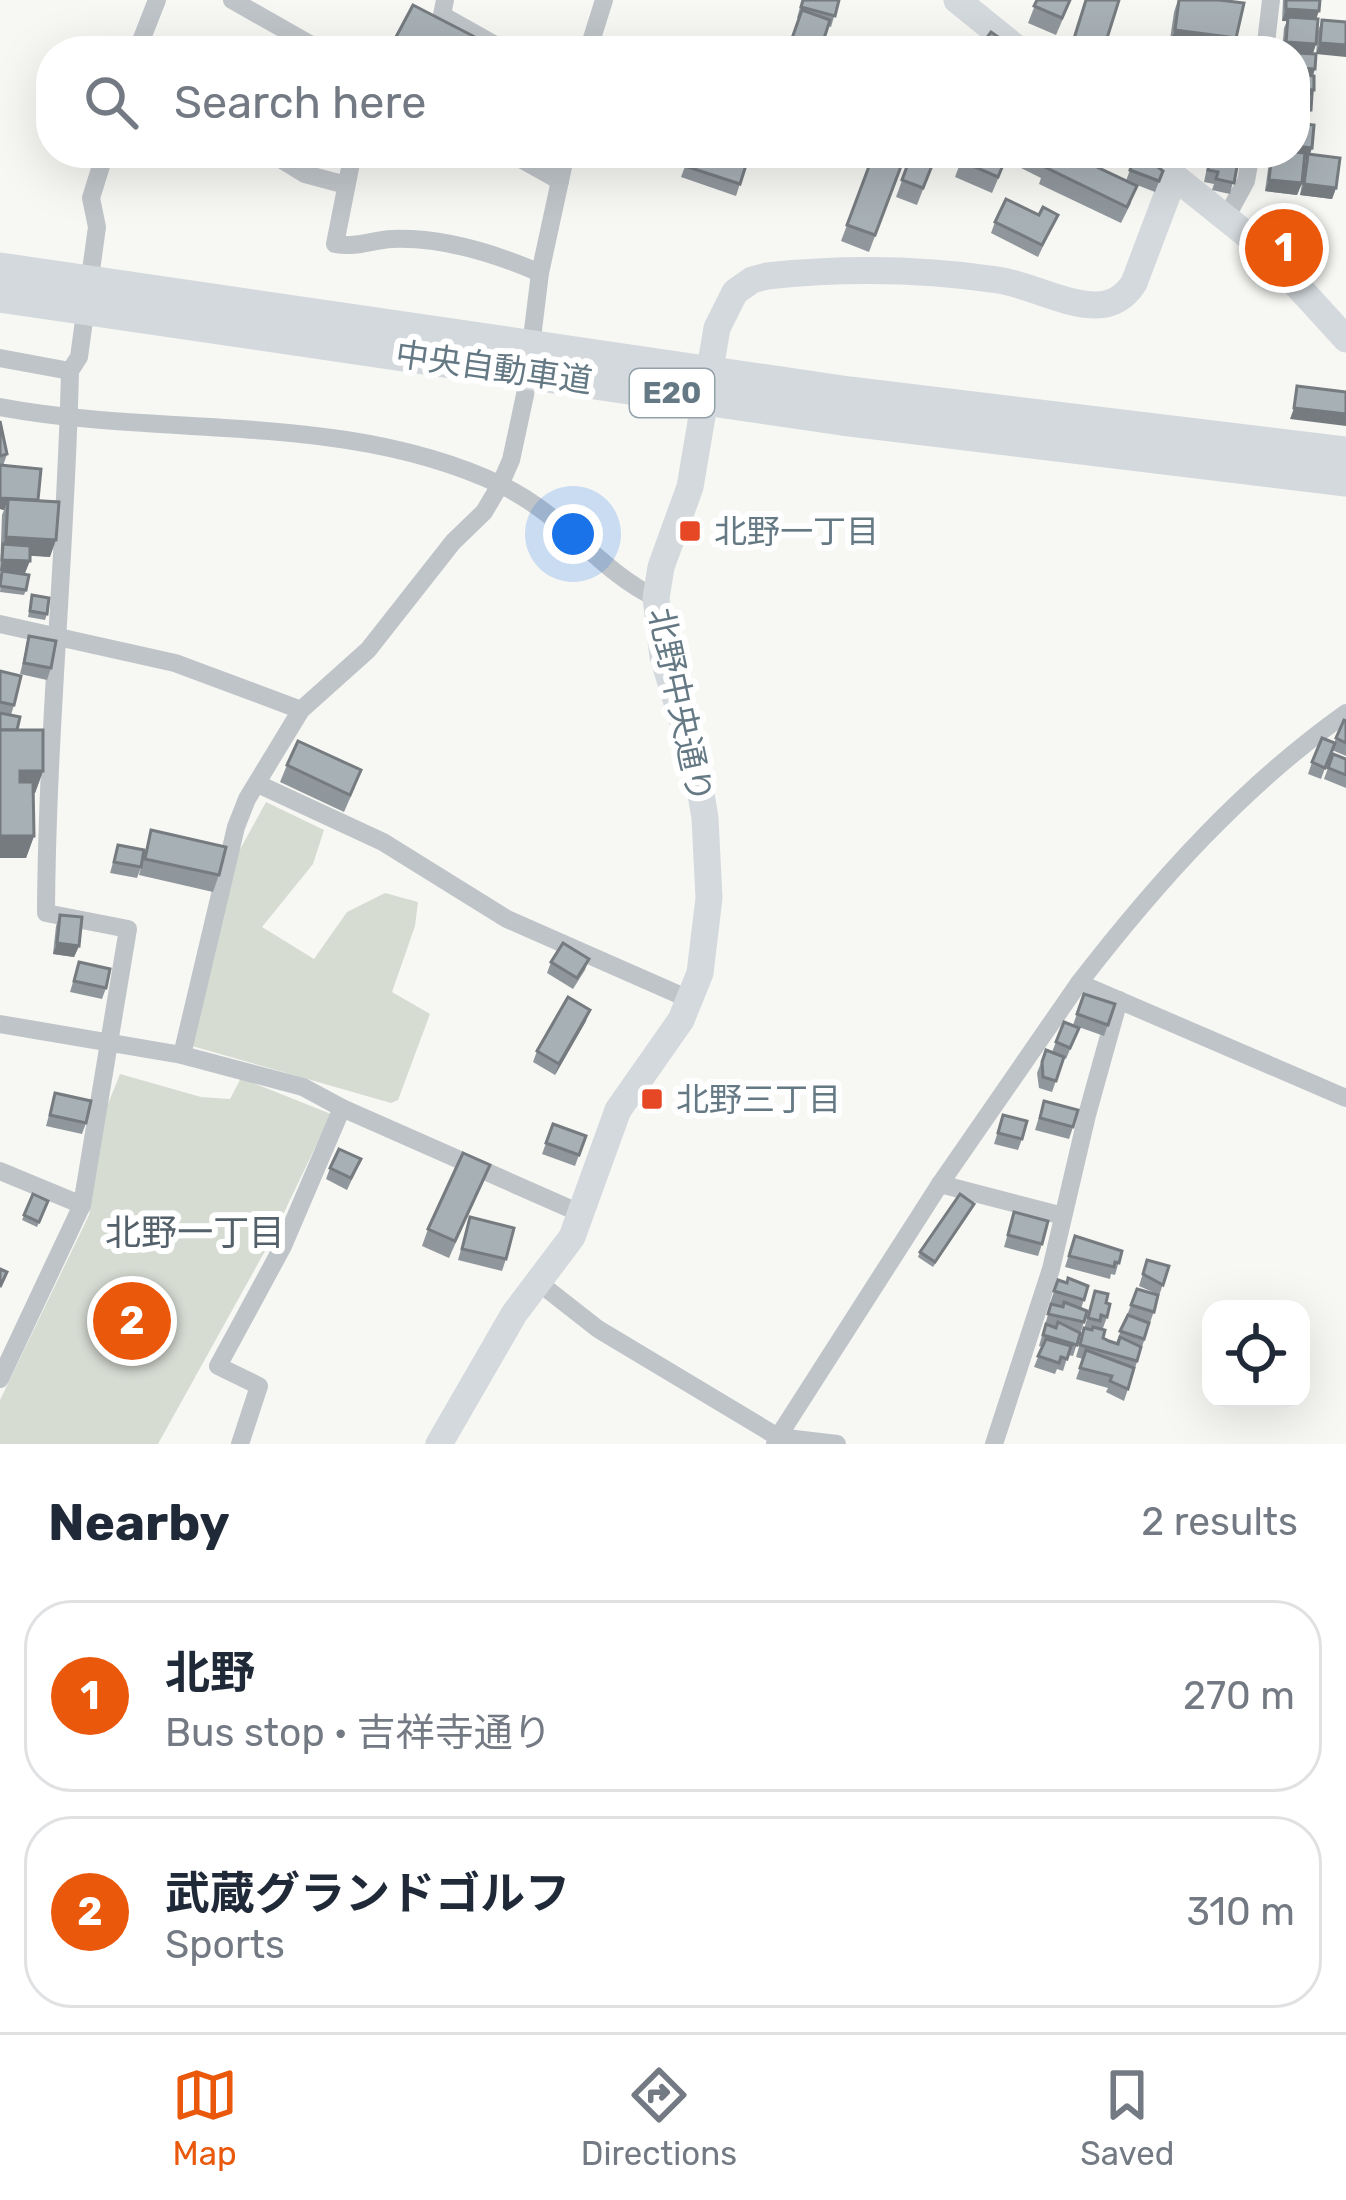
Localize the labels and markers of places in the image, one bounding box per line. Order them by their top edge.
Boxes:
pin: 1 [1245,203,1323,293]
place label: 北野一丁目 [714,512,879,551]
marker: 北野一丁目 [677,518,703,544]
place label: 北野三丁目 [676,1080,841,1119]
marker: 北野三丁目 [639,1086,665,1112]
pin: 2 [93,1276,171,1366]

